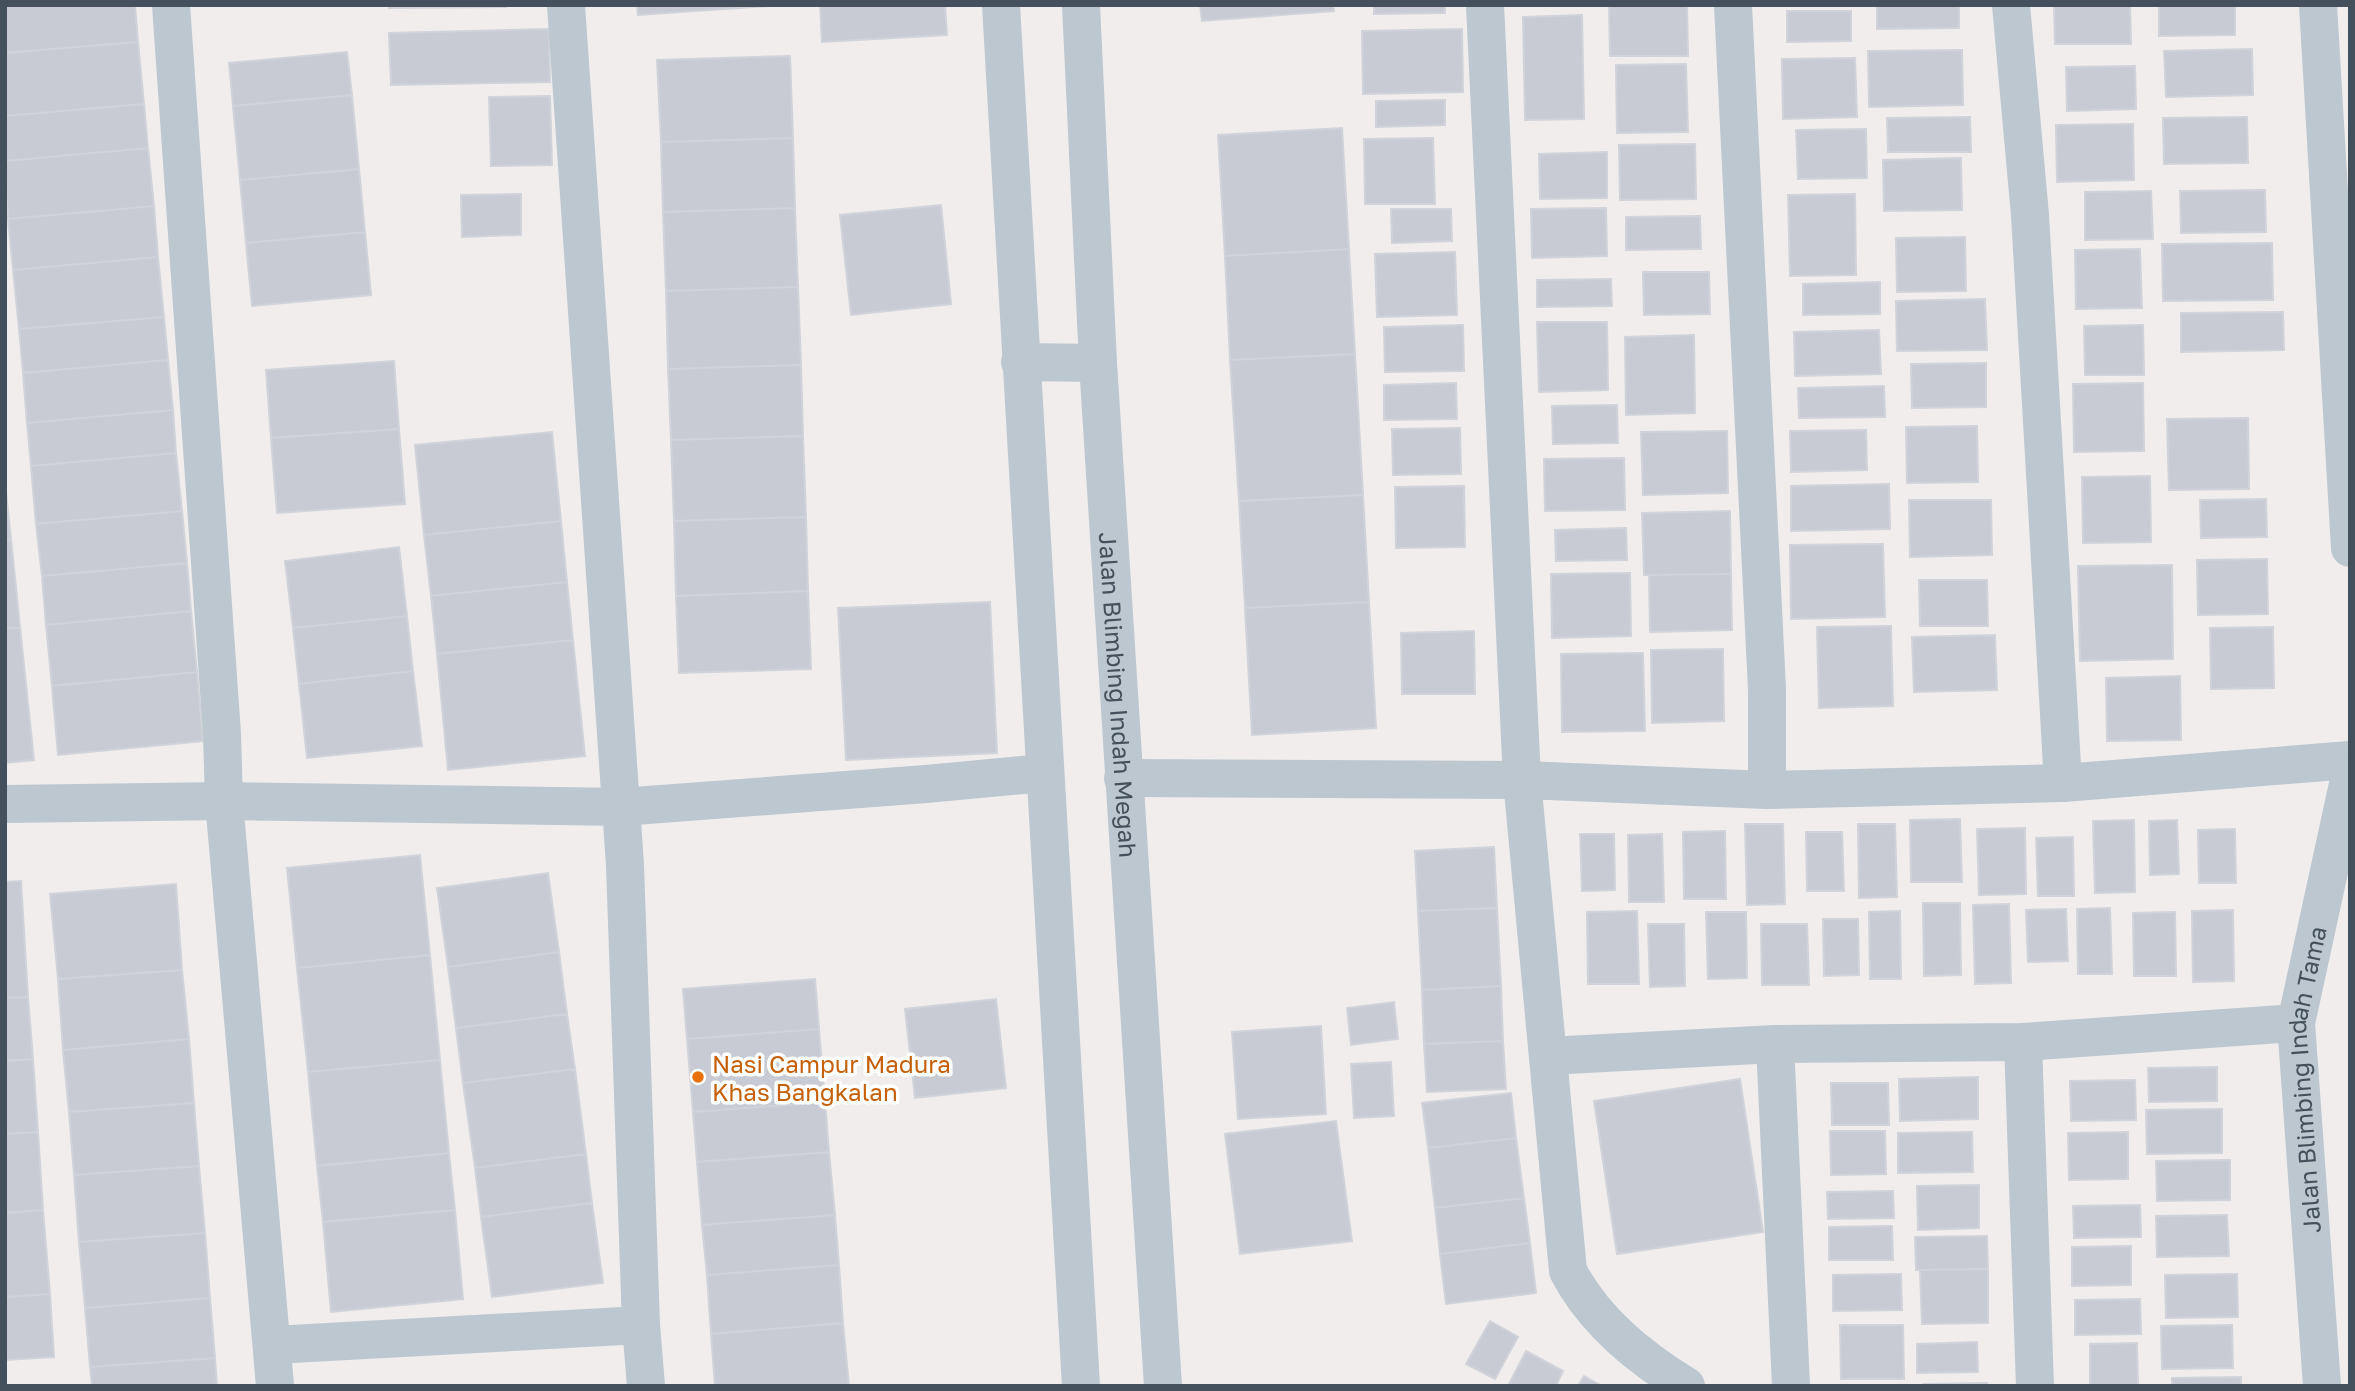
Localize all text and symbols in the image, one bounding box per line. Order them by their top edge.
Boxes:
street label: Jalan Blimbing Indah Megah [1094,531,1144,859]
street label: Jalan Blimbing Indah Tama [2281,923,2331,1234]
place label: Nasi Campur Madura Khas Bangkalan [712,1049,951,1106]
marker: Nasi Campur Madura Khas Bangkalan [690,1069,706,1085]

